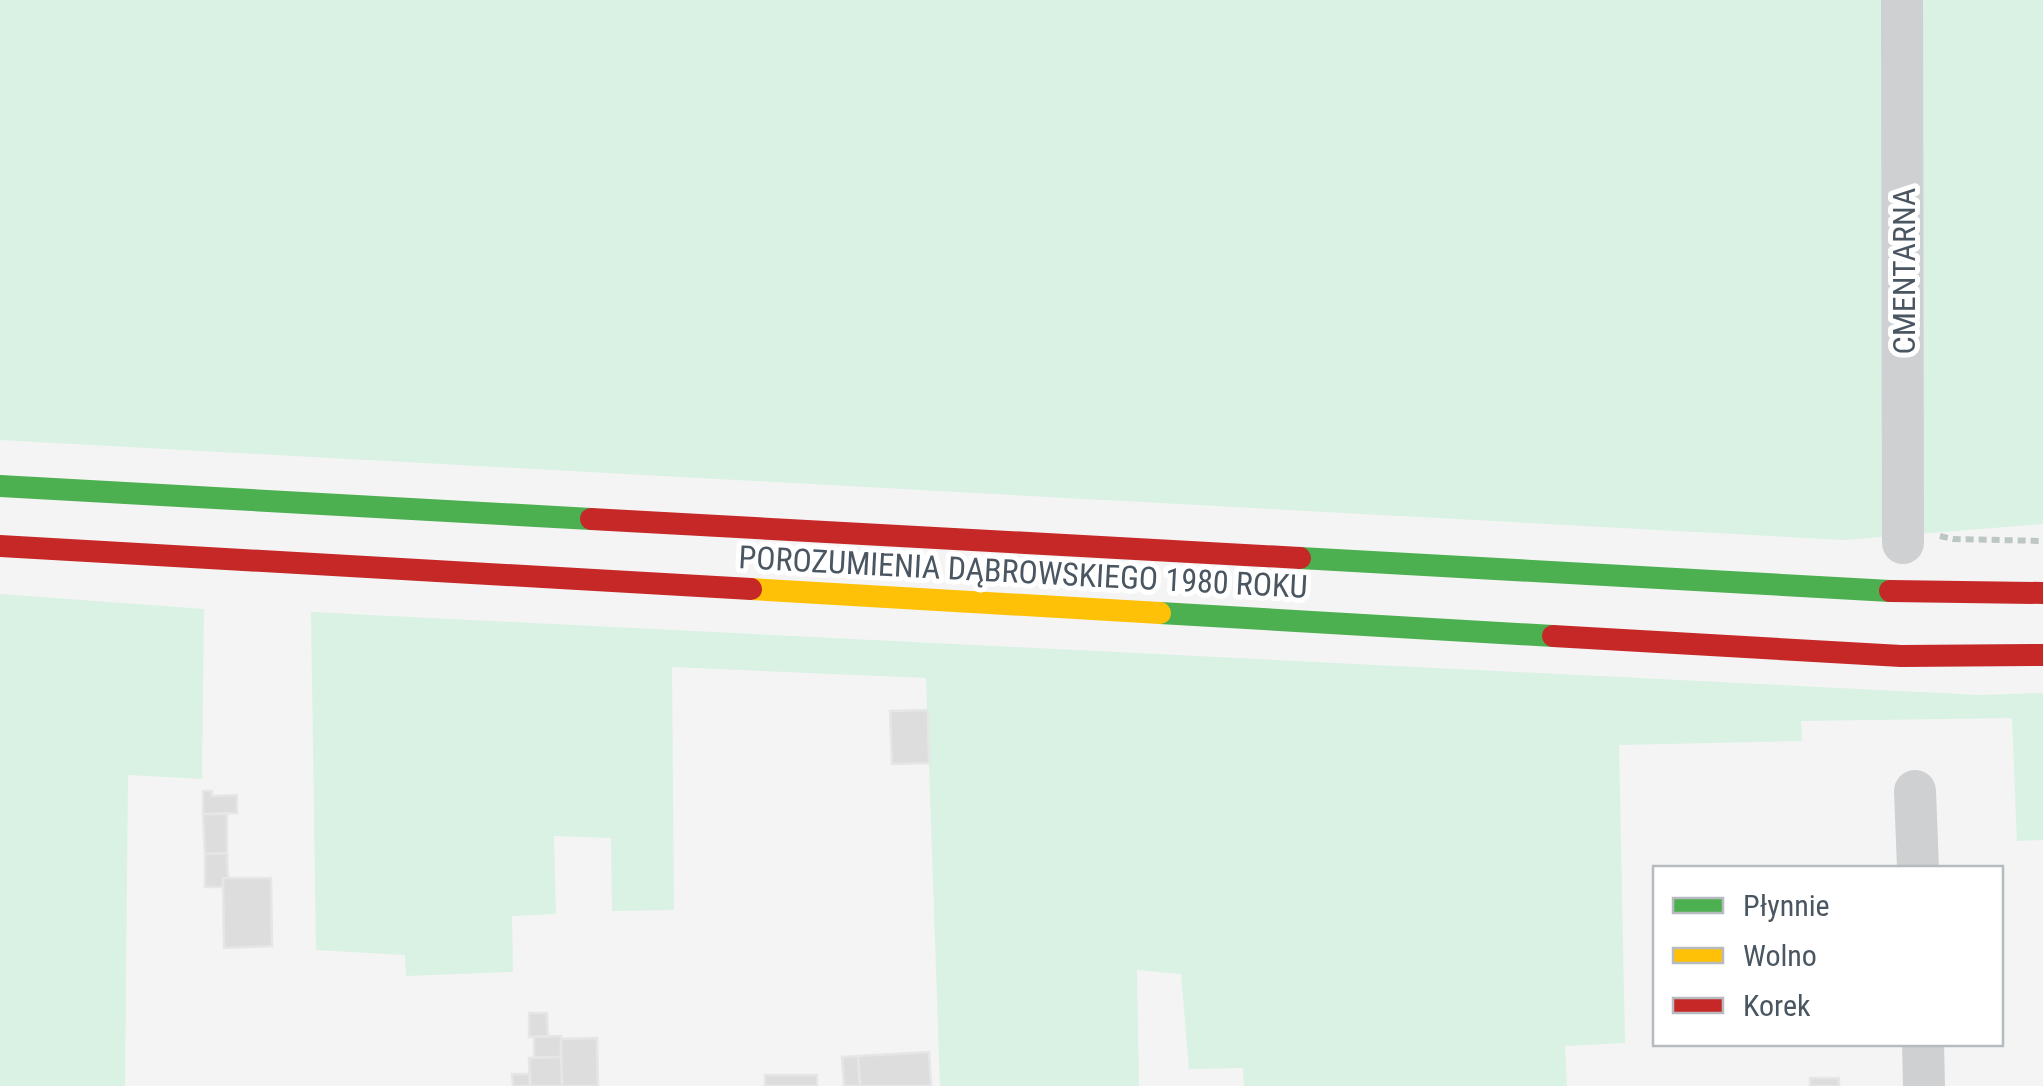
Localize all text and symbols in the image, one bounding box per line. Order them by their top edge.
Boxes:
street label: CMENTARNA [1885,187,1923,355]
street label: POROZUMIENIA DĄBROWSKIEGO 1980 ROKU [738,538,1308,606]
legend [1653,866,2003,1046]
text: Płynnie [1743,888,1830,923]
text: Wolno [1743,938,1817,973]
text: Korek [1743,988,1811,1023]

